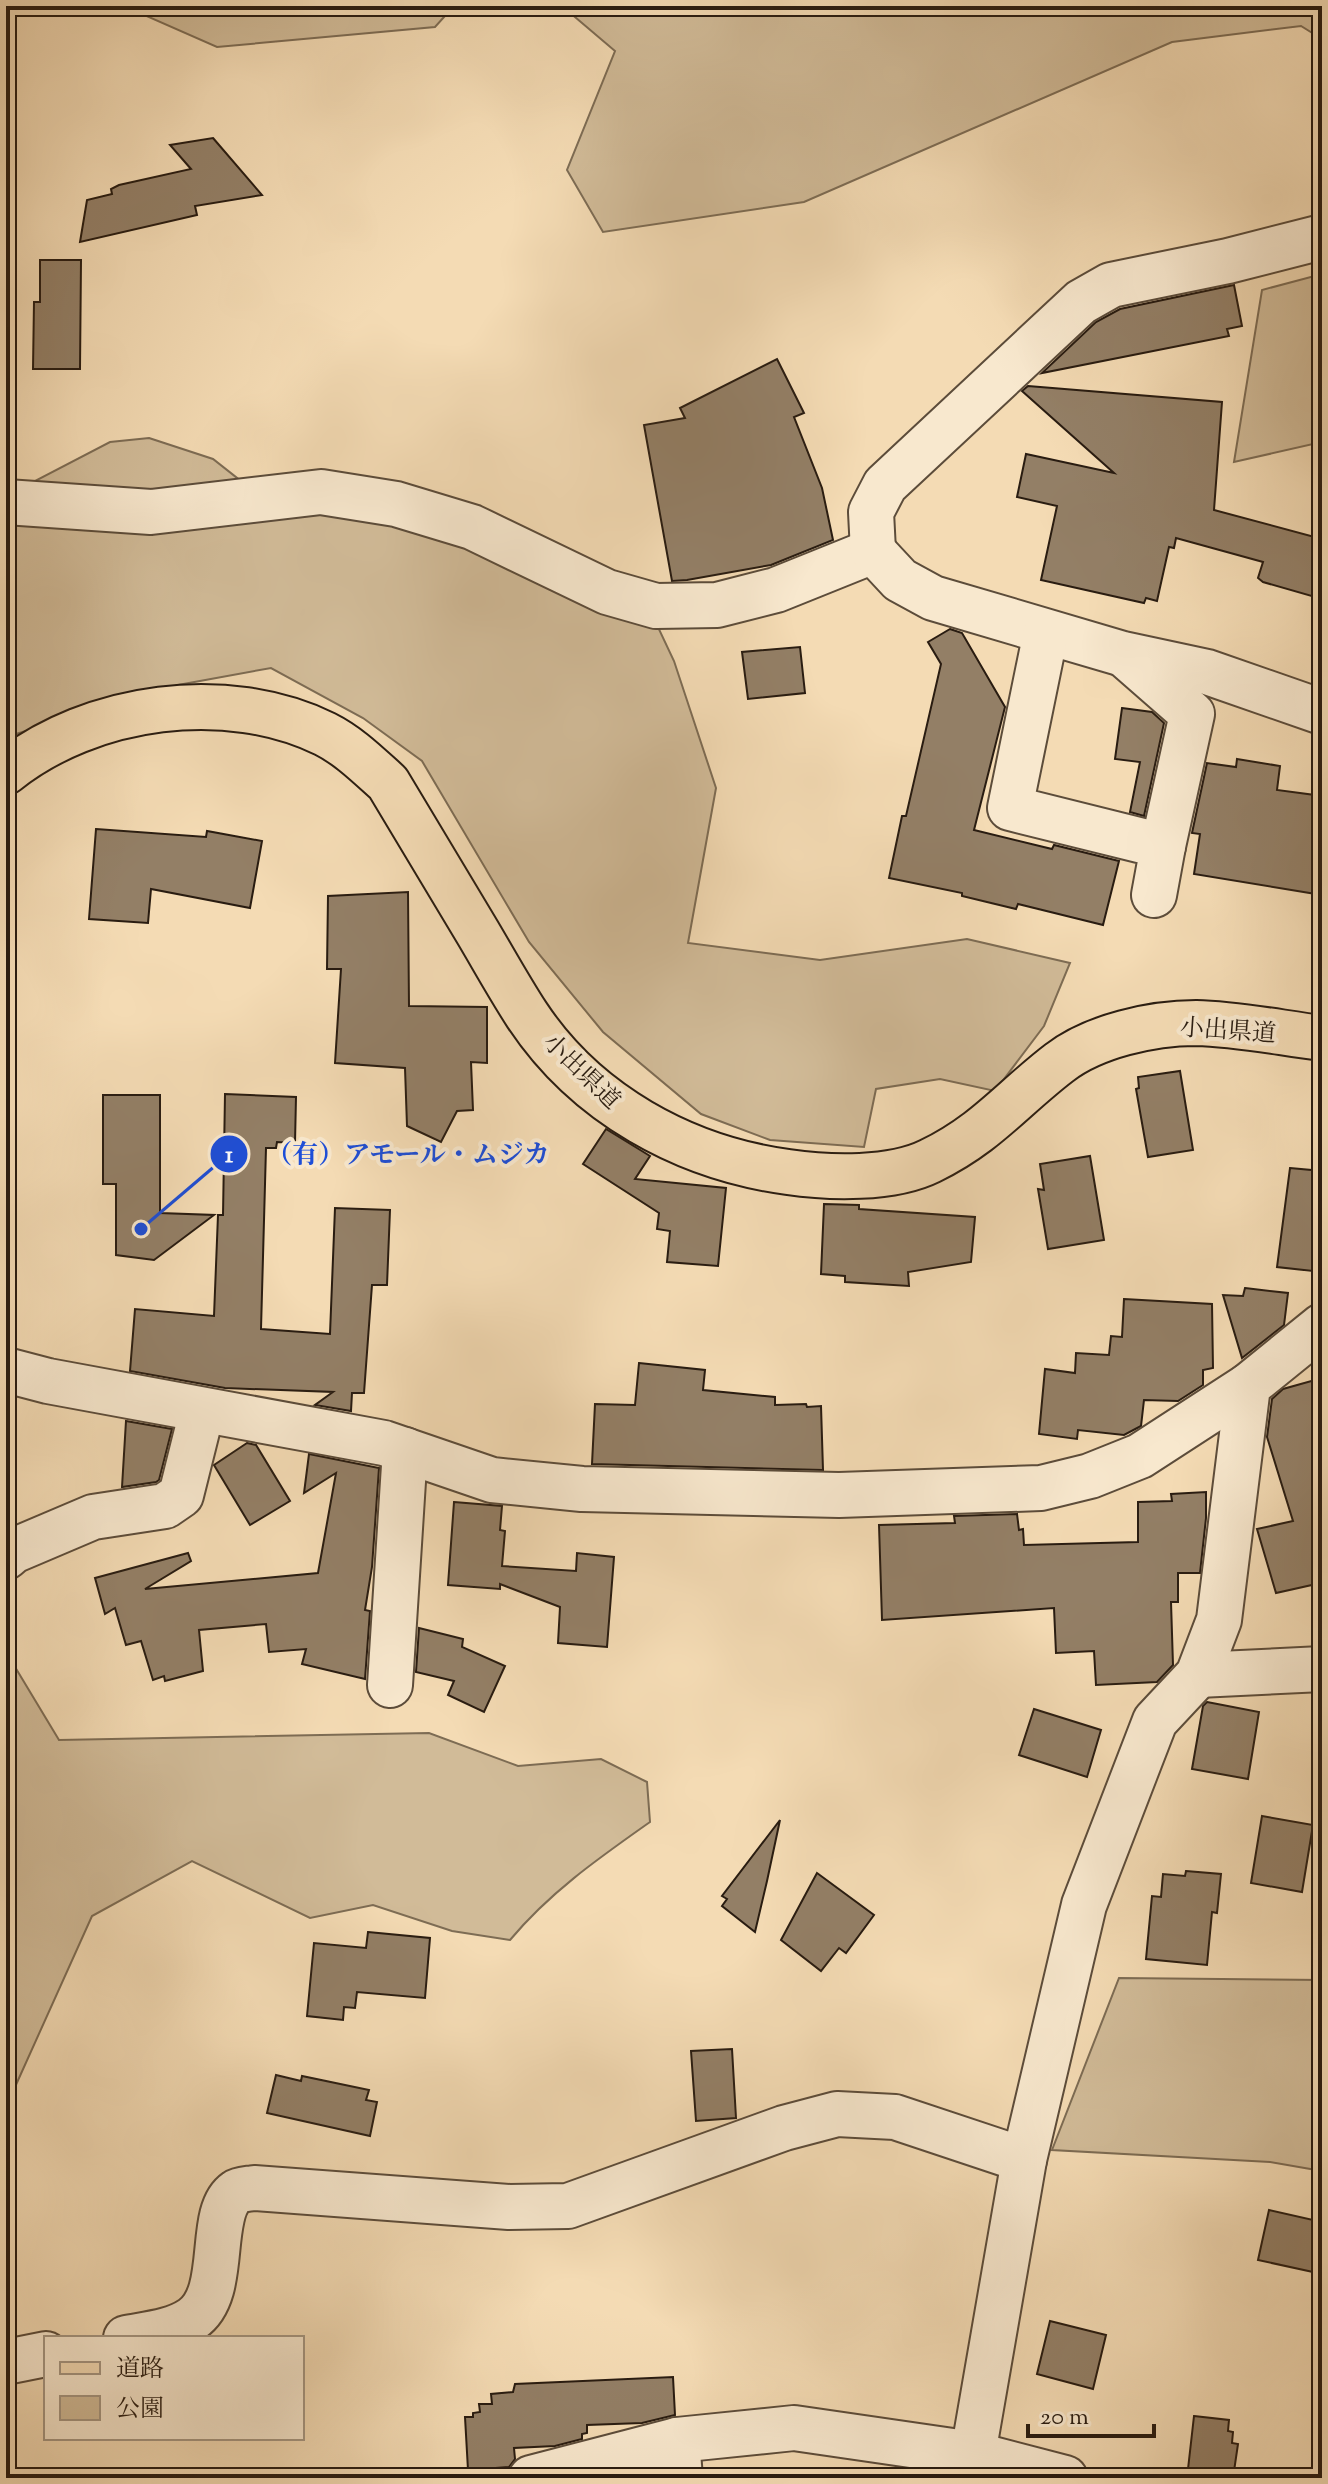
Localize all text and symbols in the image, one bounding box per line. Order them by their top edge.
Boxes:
street label: 小出県道 [1179,1012,1277,1052]
street label: 小出県道 [534,1027,627,1118]
callout: （有）アモール・ムジカ [209,1129,566,1179]
text: （有）アモール・ムジカ [266,1138,550,1175]
text: 1 [225,1139,234,1173]
legend [44,2336,304,2440]
text: 道路 [116,2353,164,2387]
scale bar [1028,2388,1154,2438]
text: 公園 [116,2393,164,2427]
text: 20 m [1040,2401,1089,2435]

